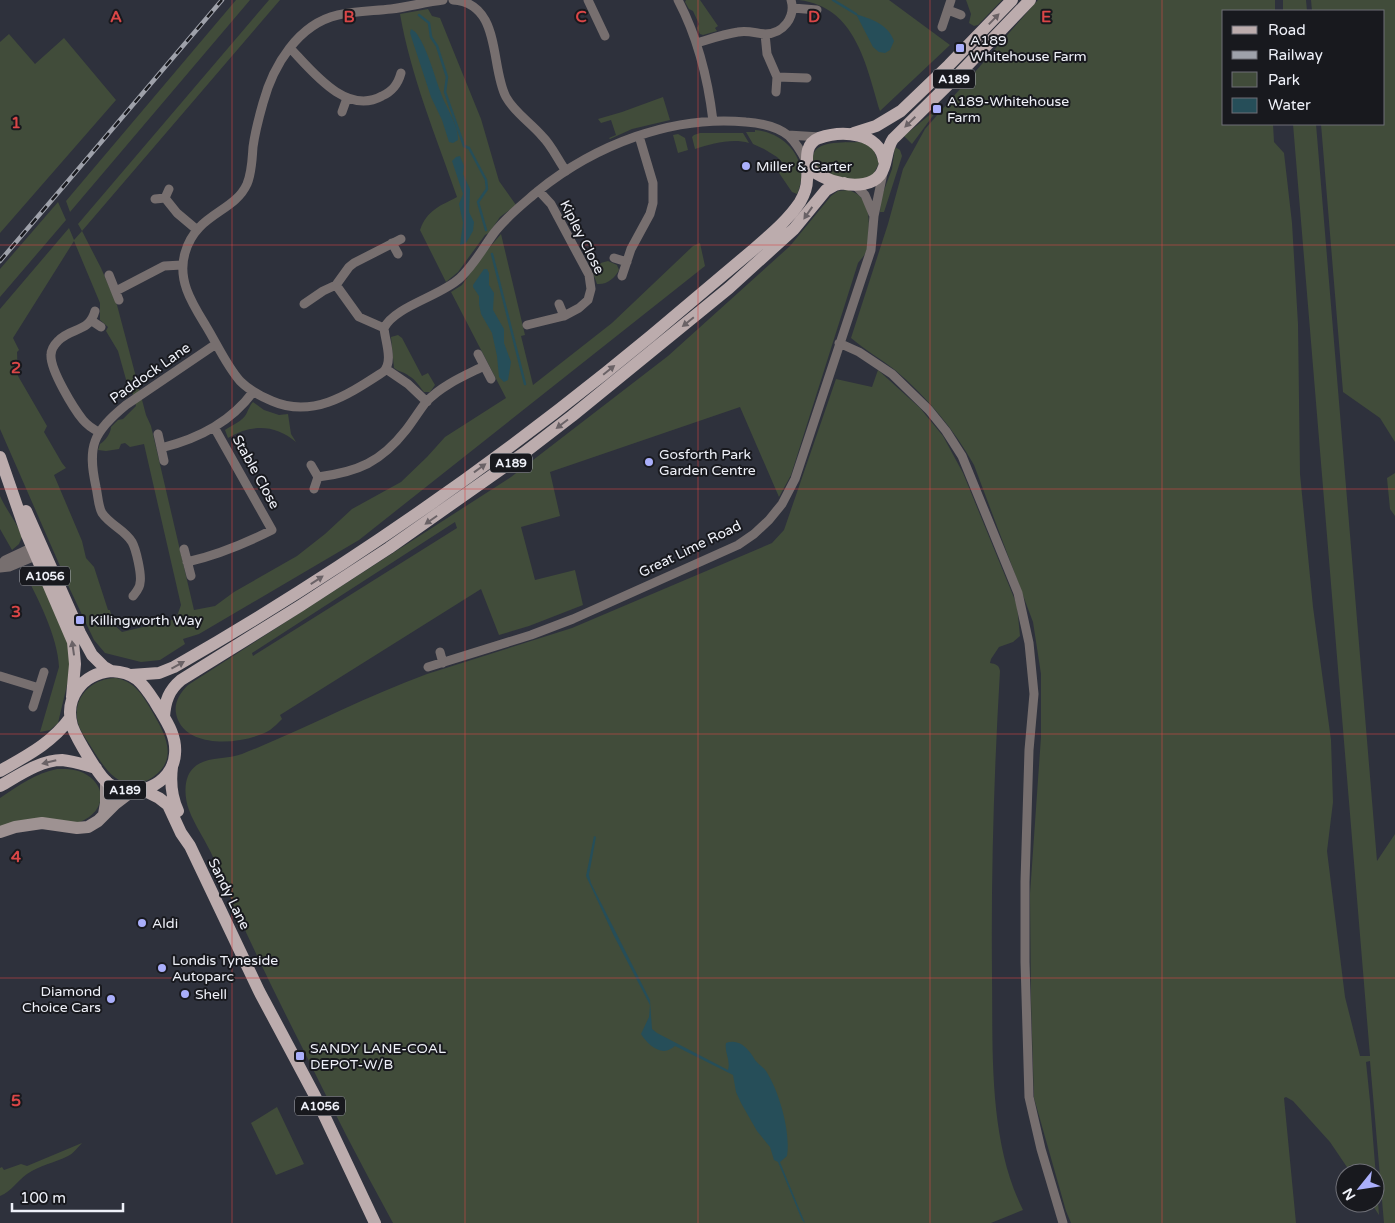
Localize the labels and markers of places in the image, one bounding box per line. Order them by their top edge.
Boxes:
place label: A189 Whitehouse Farm [970,32,1087,65]
marker: A189 Whitehouse Farm [954,42,966,54]
place label: A189-Whitehouse Farm [947,93,1069,126]
marker: A189-Whitehouse Farm [931,103,943,115]
place label: Miller & Carter [756,158,853,175]
marker: Miller & Carter [740,160,752,172]
place label: Gosforth Park Garden Centre [659,446,756,479]
marker: Gosforth Park Garden Centre [643,456,655,468]
place label: Killingworth Way [90,612,202,629]
marker: Killingworth Way [74,614,86,626]
place label: Aldi [152,915,178,932]
marker: Aldi [136,917,148,929]
place label: Londis Tyneside Autoparc [172,952,278,985]
marker: Londis Tyneside Autoparc [156,962,168,974]
place label: Diamond Choice Cars [22,983,101,1016]
place label: Shell [195,986,227,1003]
marker: Shell [179,988,191,1000]
marker: Diamond Choice Cars [105,993,117,1005]
place label: SANDY LANE-COAL DEPOT-W/B [310,1040,446,1073]
marker: SANDY LANE-COAL DEPOT-W/B [294,1050,306,1062]

